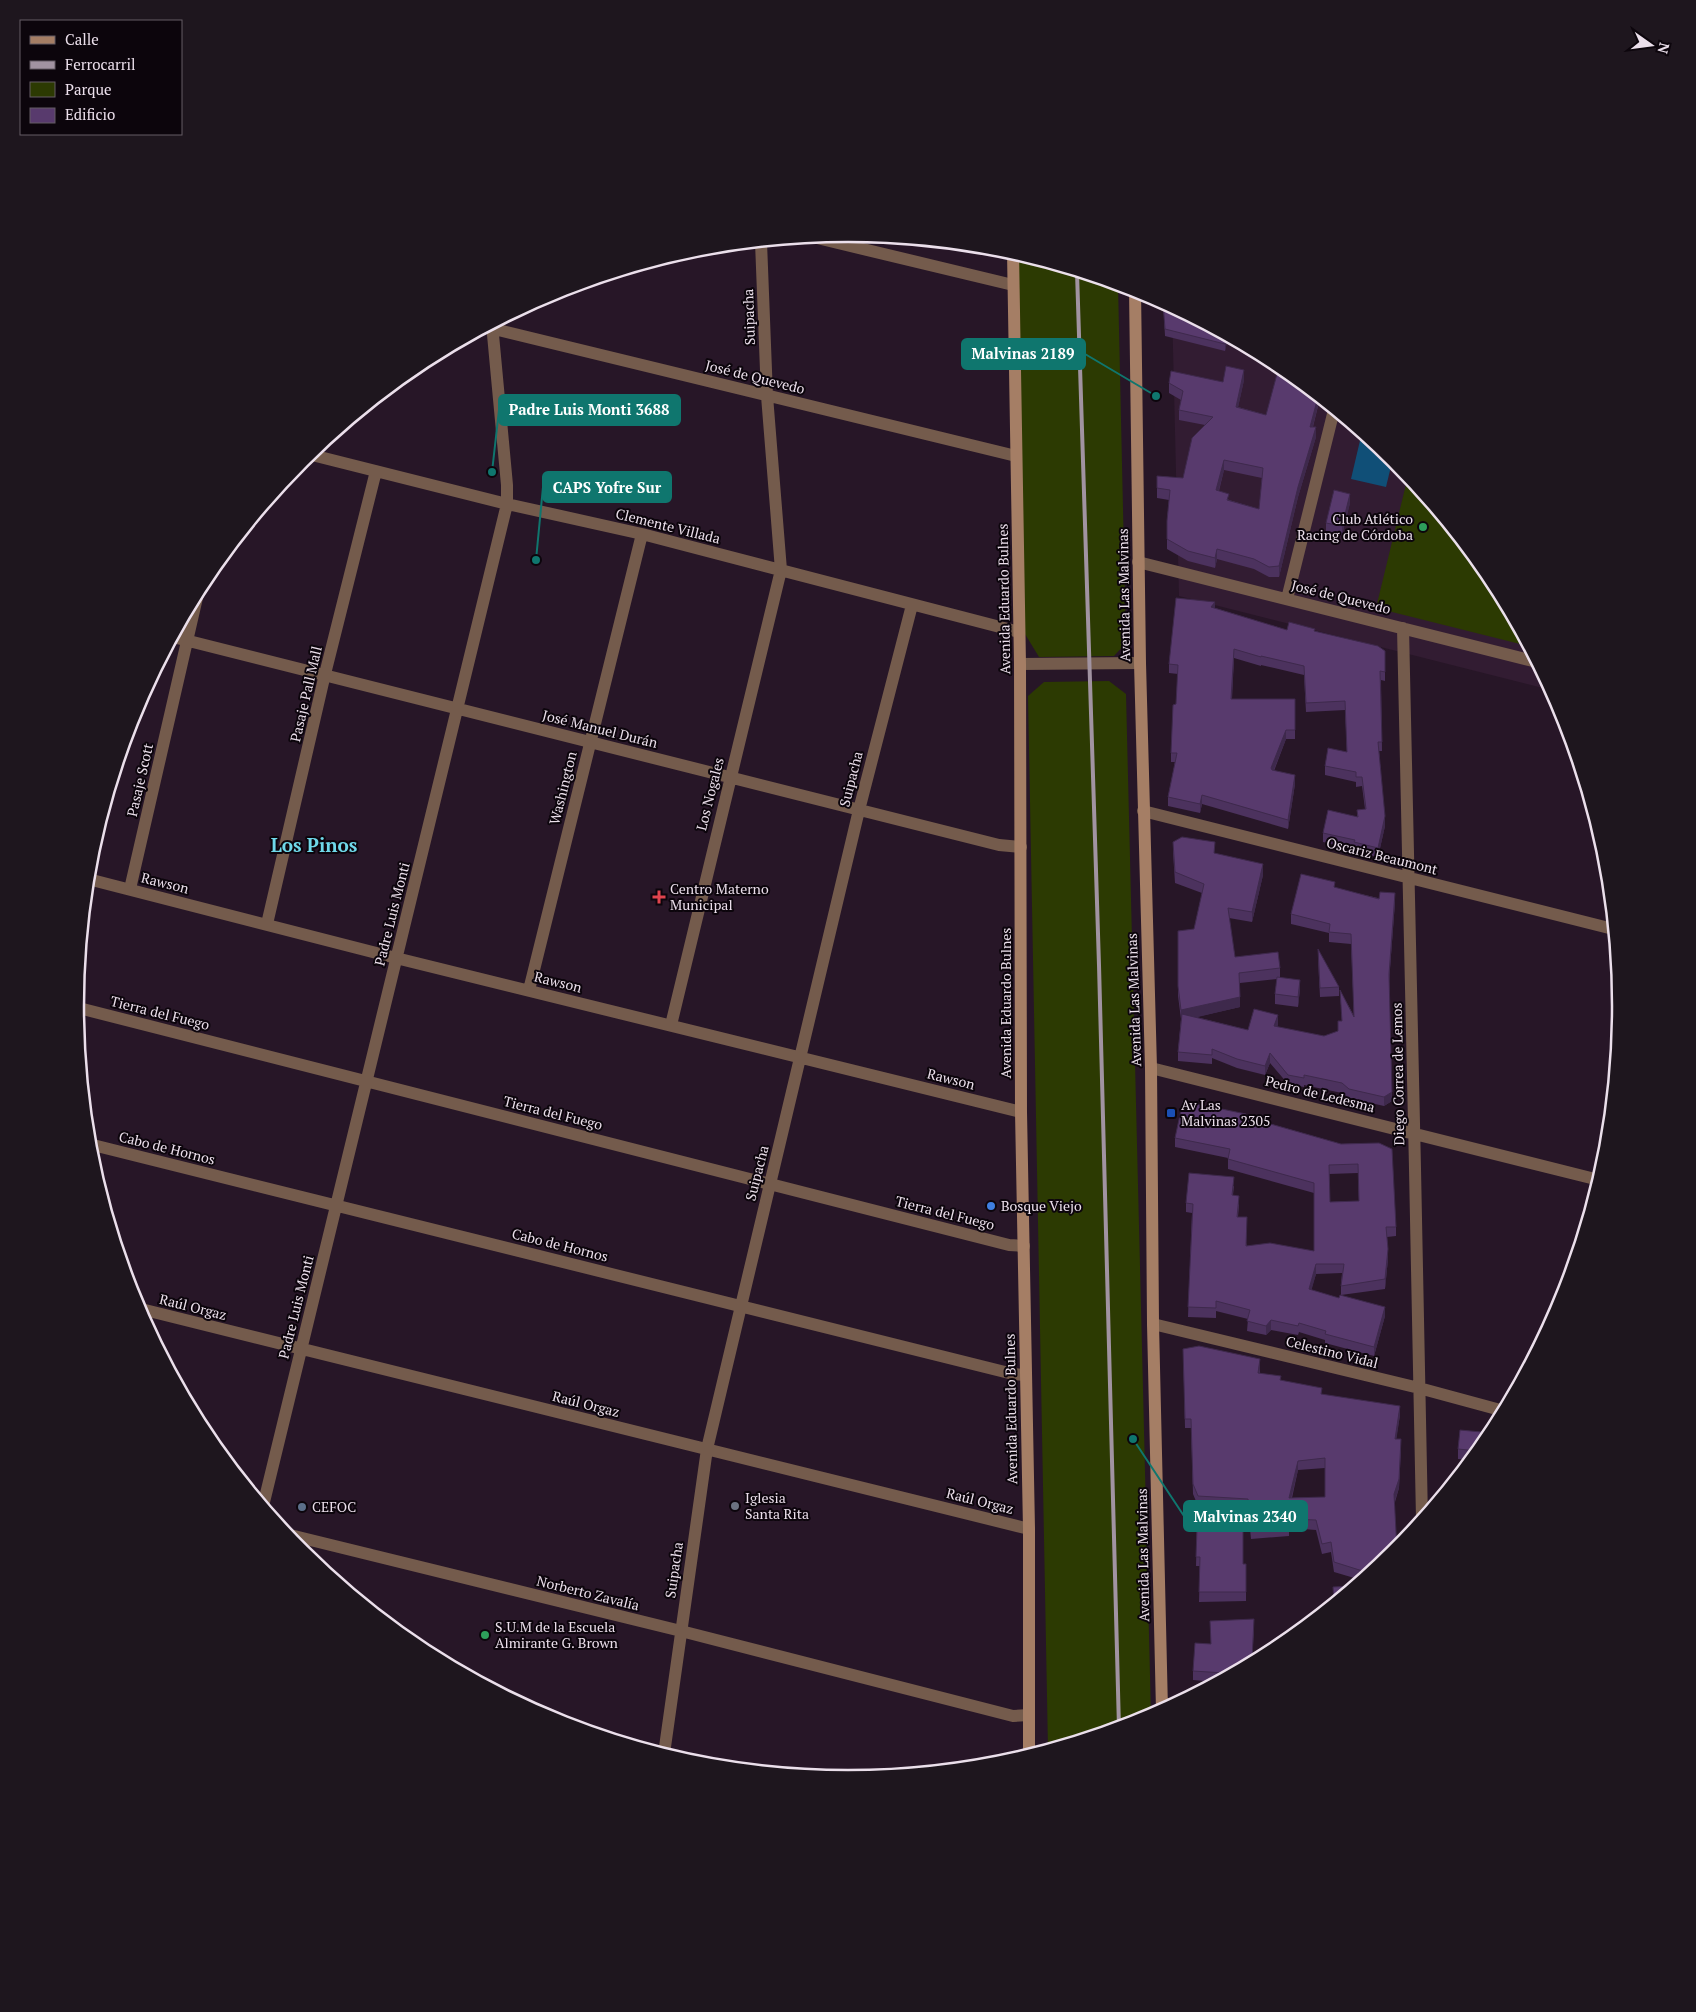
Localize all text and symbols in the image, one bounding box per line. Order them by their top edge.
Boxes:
legend [20,20,182,135]
north arrow [1626,20,1676,70]
text: Calle [65,29,99,49]
text: N [1654,41,1675,56]
text: Ferrocarril [65,54,136,74]
text: Parque [65,79,112,99]
text: Edificio [65,104,115,124]
street label: Suipacha [738,288,759,346]
callout: Malvinas 2189 [962,339,1085,369]
text: Malvinas 2189 [971,343,1075,363]
street label: José de Quevedo [703,355,807,398]
callout: Padre Luis Monti 3688 [499,395,680,425]
text: Padre Luis Monti 3688 [509,399,669,419]
callout: CAPS Yofre Sur [543,472,671,502]
text: CAPS Yofre Sur [553,477,662,497]
street label: Clemente Villada [614,503,722,548]
place label: Club Atlético Racing de Córdoba [1297,509,1413,544]
marker: Club Atlético Racing de Córdoba [1417,521,1429,533]
street label: Avenida Eduardo Bulnes [993,523,1014,675]
street label: Avenida Las Malvinas [1113,528,1134,662]
street label: José de Quevedo [1289,575,1393,618]
street label: Pasaje Pall Mall [285,644,326,744]
street label: José Manuel Durán [541,705,660,752]
street label: Pasaje Scott [122,741,157,818]
street label: Washington [544,749,581,826]
street label: Suipacha [834,749,867,809]
street label: Los Nogales [691,755,728,832]
district label: Los Pinos [271,832,358,857]
street label: Oscariz Beaumont [1325,833,1440,879]
street label: Padre Luis Monti [369,860,414,968]
street label: Rawson [139,867,192,898]
place label: Centro Materno Municipal [670,879,769,914]
marker: Centro Materno Municipal [652,890,666,904]
street label: Avenida Eduardo Bulnes [996,928,1015,1078]
street label: Avenida Las Malvinas [1122,933,1145,1067]
street label: Rawson [532,966,585,997]
street label: Tierra del Fuego [109,991,212,1034]
street label: Diego Correa de Lemos [1387,1002,1408,1146]
street label: Rawson [925,1063,978,1094]
street label: Pedro de Ledesma [1263,1071,1377,1116]
street label: Tierra del Fuego [502,1091,605,1134]
place label: Av Las Malvinas 2305 [1181,1095,1270,1130]
marker: Av Las Malvinas 2305 [1165,1107,1177,1119]
street label: Cabo de Hornos [117,1126,217,1169]
street label: Suipacha [740,1143,773,1203]
street label: Tierra del Fuego [894,1191,997,1234]
place label: Bosque Viejo [1001,1196,1082,1215]
marker: Bosque Viejo [985,1200,997,1212]
street label: Cabo de Hornos [510,1223,610,1266]
street label: Padre Luis Monti [273,1253,318,1361]
street label: Raúl Orgaz [158,1289,229,1324]
street label: Celestino Vidal [1284,1331,1380,1372]
street label: Avenida Eduardo Bulnes [1000,1333,1021,1485]
street label: Raúl Orgaz [551,1386,622,1421]
street label: Raúl Orgaz [945,1483,1016,1518]
place label: Iglesia Santa Rita [745,1488,809,1523]
street label: Avenida Las Malvinas [1132,1488,1153,1622]
place label: CEFOC [312,1497,356,1516]
marker: Iglesia Santa Rita [729,1500,741,1512]
marker: CEFOC [296,1501,308,1513]
callout: Malvinas 2340 [1184,1501,1307,1531]
text: Malvinas 2340 [1193,1506,1297,1526]
street label: Suipacha [660,1541,687,1599]
street label: Norberto Zavalía [535,1571,641,1614]
place label: S.U.M de la Escuela Almirante G. Brown [495,1617,619,1652]
marker: S.U.M de la Escuela Almirante G. Brown [479,1629,491,1641]

